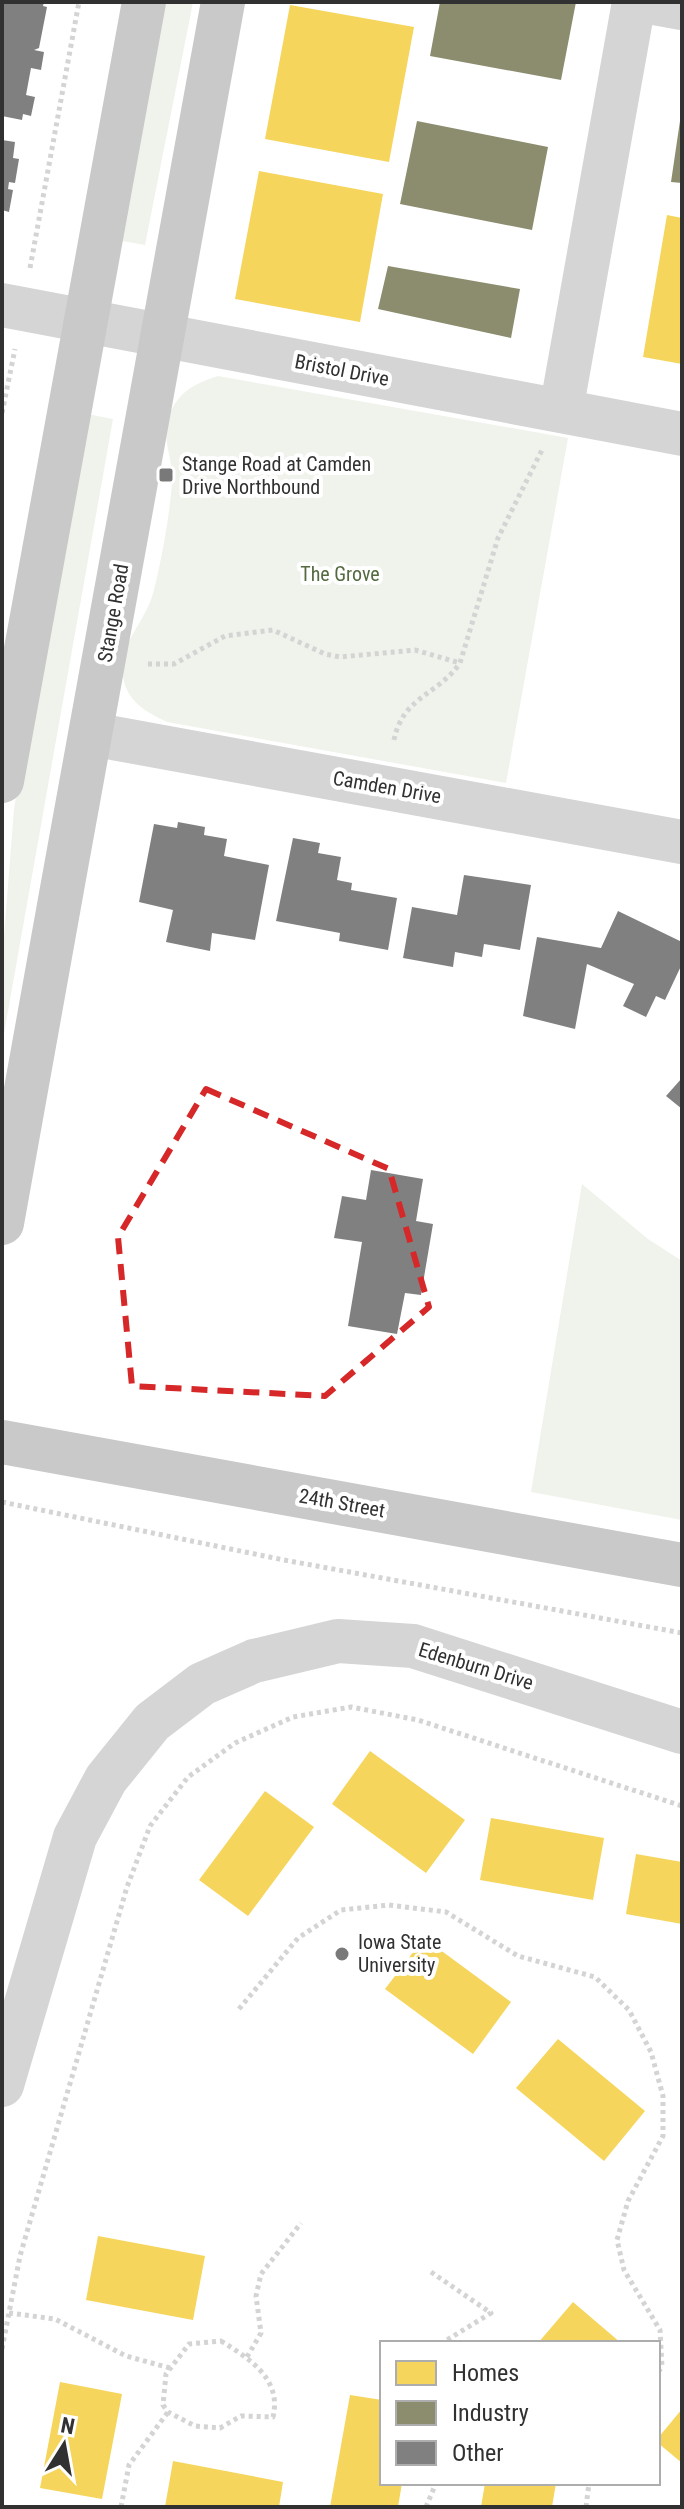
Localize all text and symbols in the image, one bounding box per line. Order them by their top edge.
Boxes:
street label: Bristol Drive [293,349,391,391]
place label: Stange Road at Camden Drive Northbound [182,452,371,499]
marker: Stange Road at Camden Drive Northbound [157,466,175,484]
street label: Stange Road [93,562,133,664]
park label: The Grove [300,562,380,586]
street label: Camden Drive [331,766,443,808]
street label: 24th Street [297,1484,387,1522]
street label: Edenburn Drive [416,1637,536,1695]
place label: Iowa State University [358,1930,441,1977]
marker: Iowa State University [333,1945,351,1963]
legend [380,2341,660,2485]
text: Homes [452,2359,519,2387]
text: Industry [452,2399,529,2427]
north arrow [24,2405,104,2485]
text: N [59,2412,77,2439]
text: Other [452,2439,504,2467]

